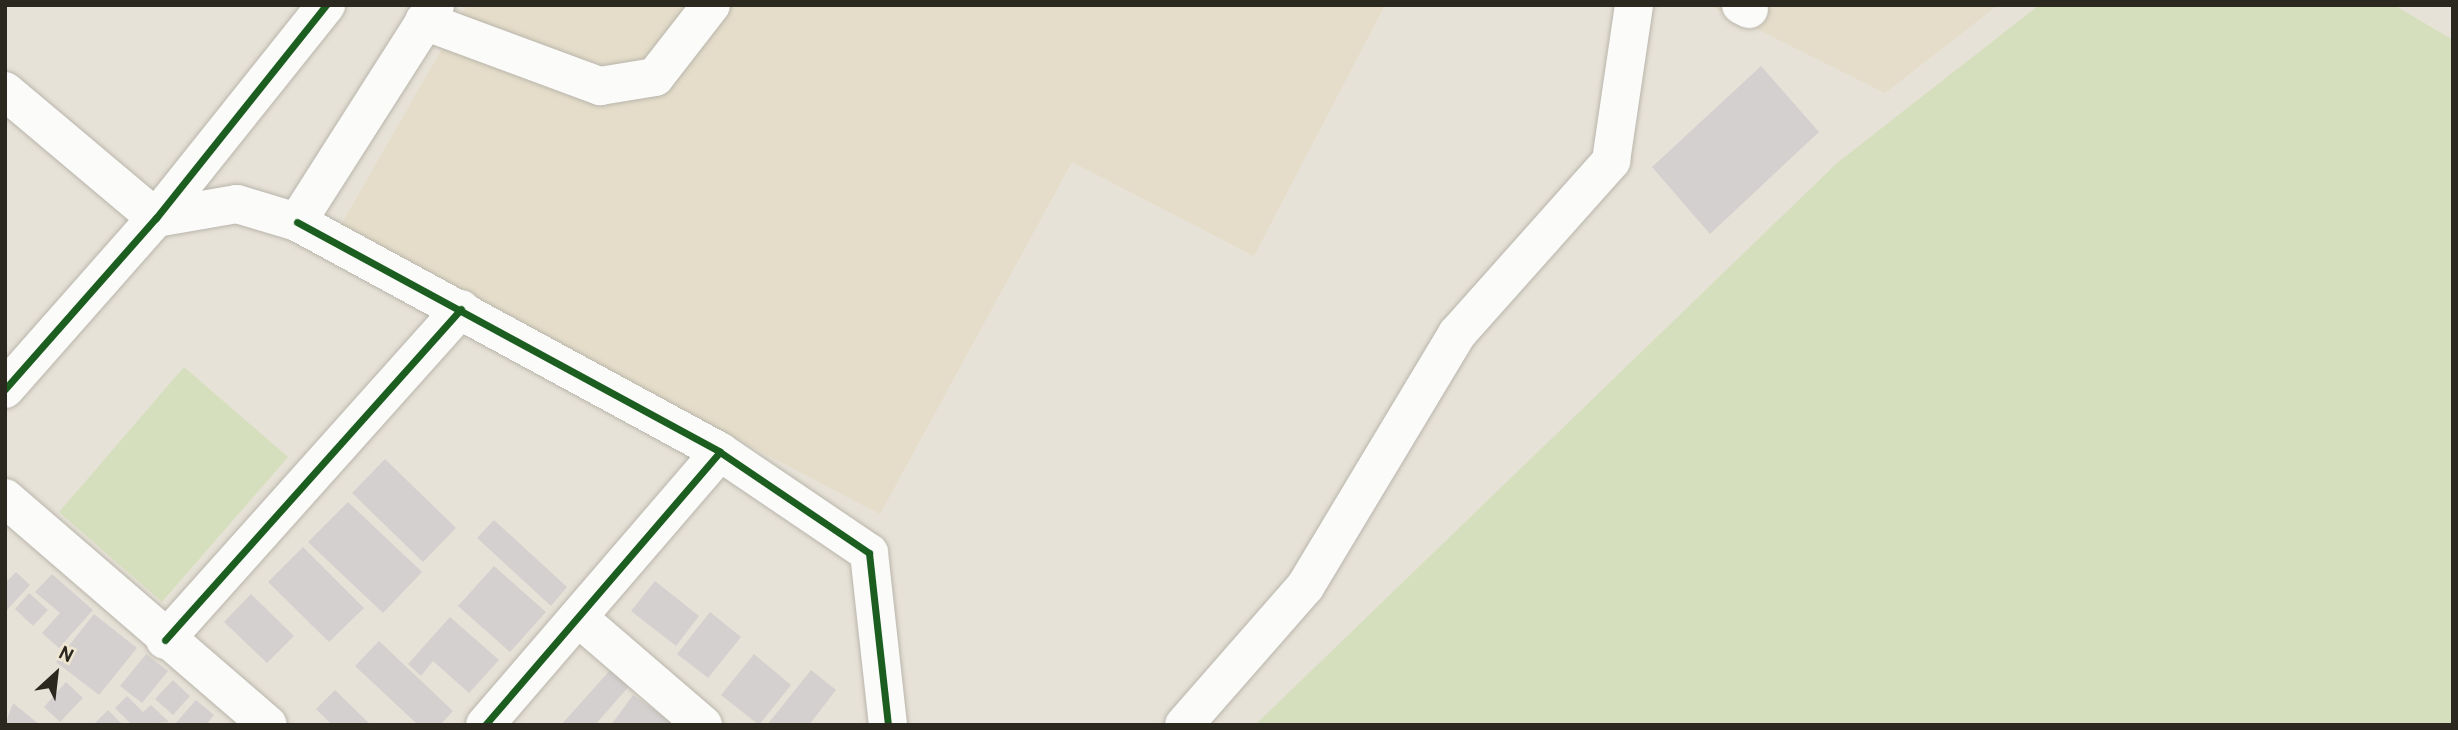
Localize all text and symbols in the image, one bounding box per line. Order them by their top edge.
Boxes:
north arrow [21,639,91,709]
text: N [54,641,77,669]

